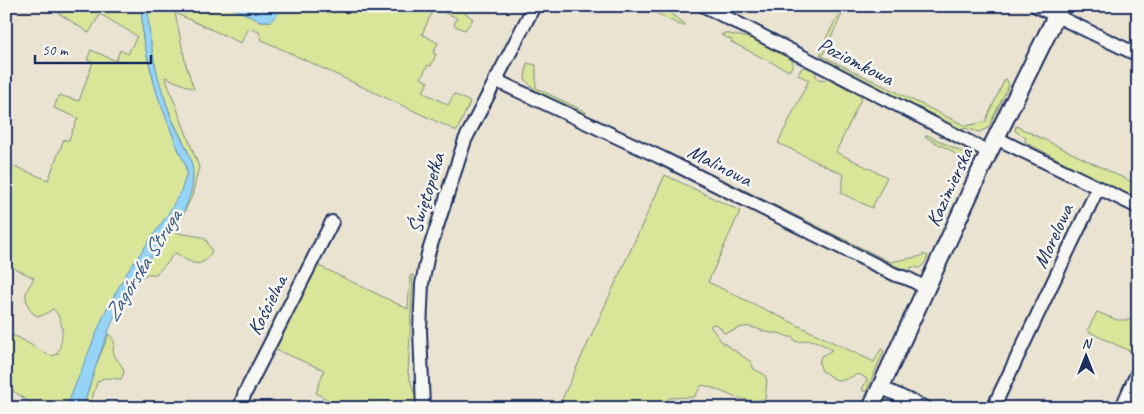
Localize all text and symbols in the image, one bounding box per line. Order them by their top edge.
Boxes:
street label: Poziomkowa [814,31,900,92]
scale bar [35,32,151,64]
text: 50 m [42,41,69,60]
street label: Malinowa [684,138,758,193]
street label: Kazimierska [920,142,979,230]
street label: Świętopełka [401,148,451,236]
street label: Morelowa [1027,198,1080,272]
water label: Zagórska Struga [98,202,190,326]
street label: Kościelna [241,269,294,339]
north arrow [1062,332,1112,382]
text: N [1082,335,1093,352]

